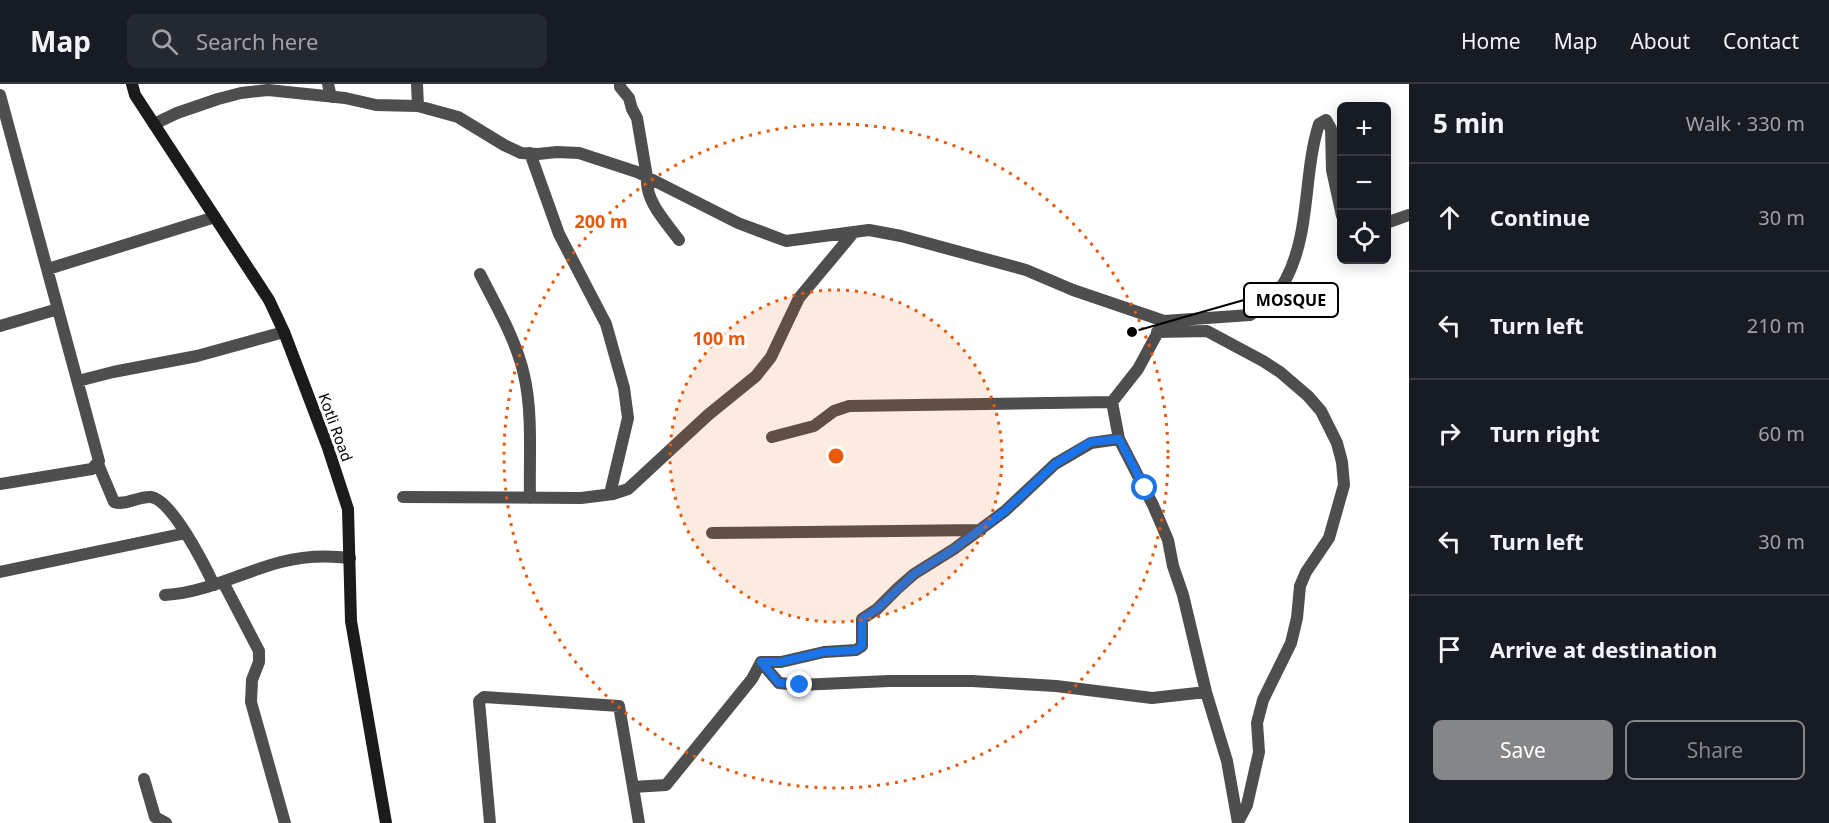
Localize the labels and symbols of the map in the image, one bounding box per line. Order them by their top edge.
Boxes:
text: 200 m [574,209,628,233]
callout: MOSQUE [1244,283,1338,317]
text: MOSQUE [1256,289,1326,311]
text: 100 m [692,326,746,350]
street label: Kotli Road [314,390,358,464]
centre of rings [826,446,846,466]
route start [1131,474,1157,500]
route end [786,671,812,697]

